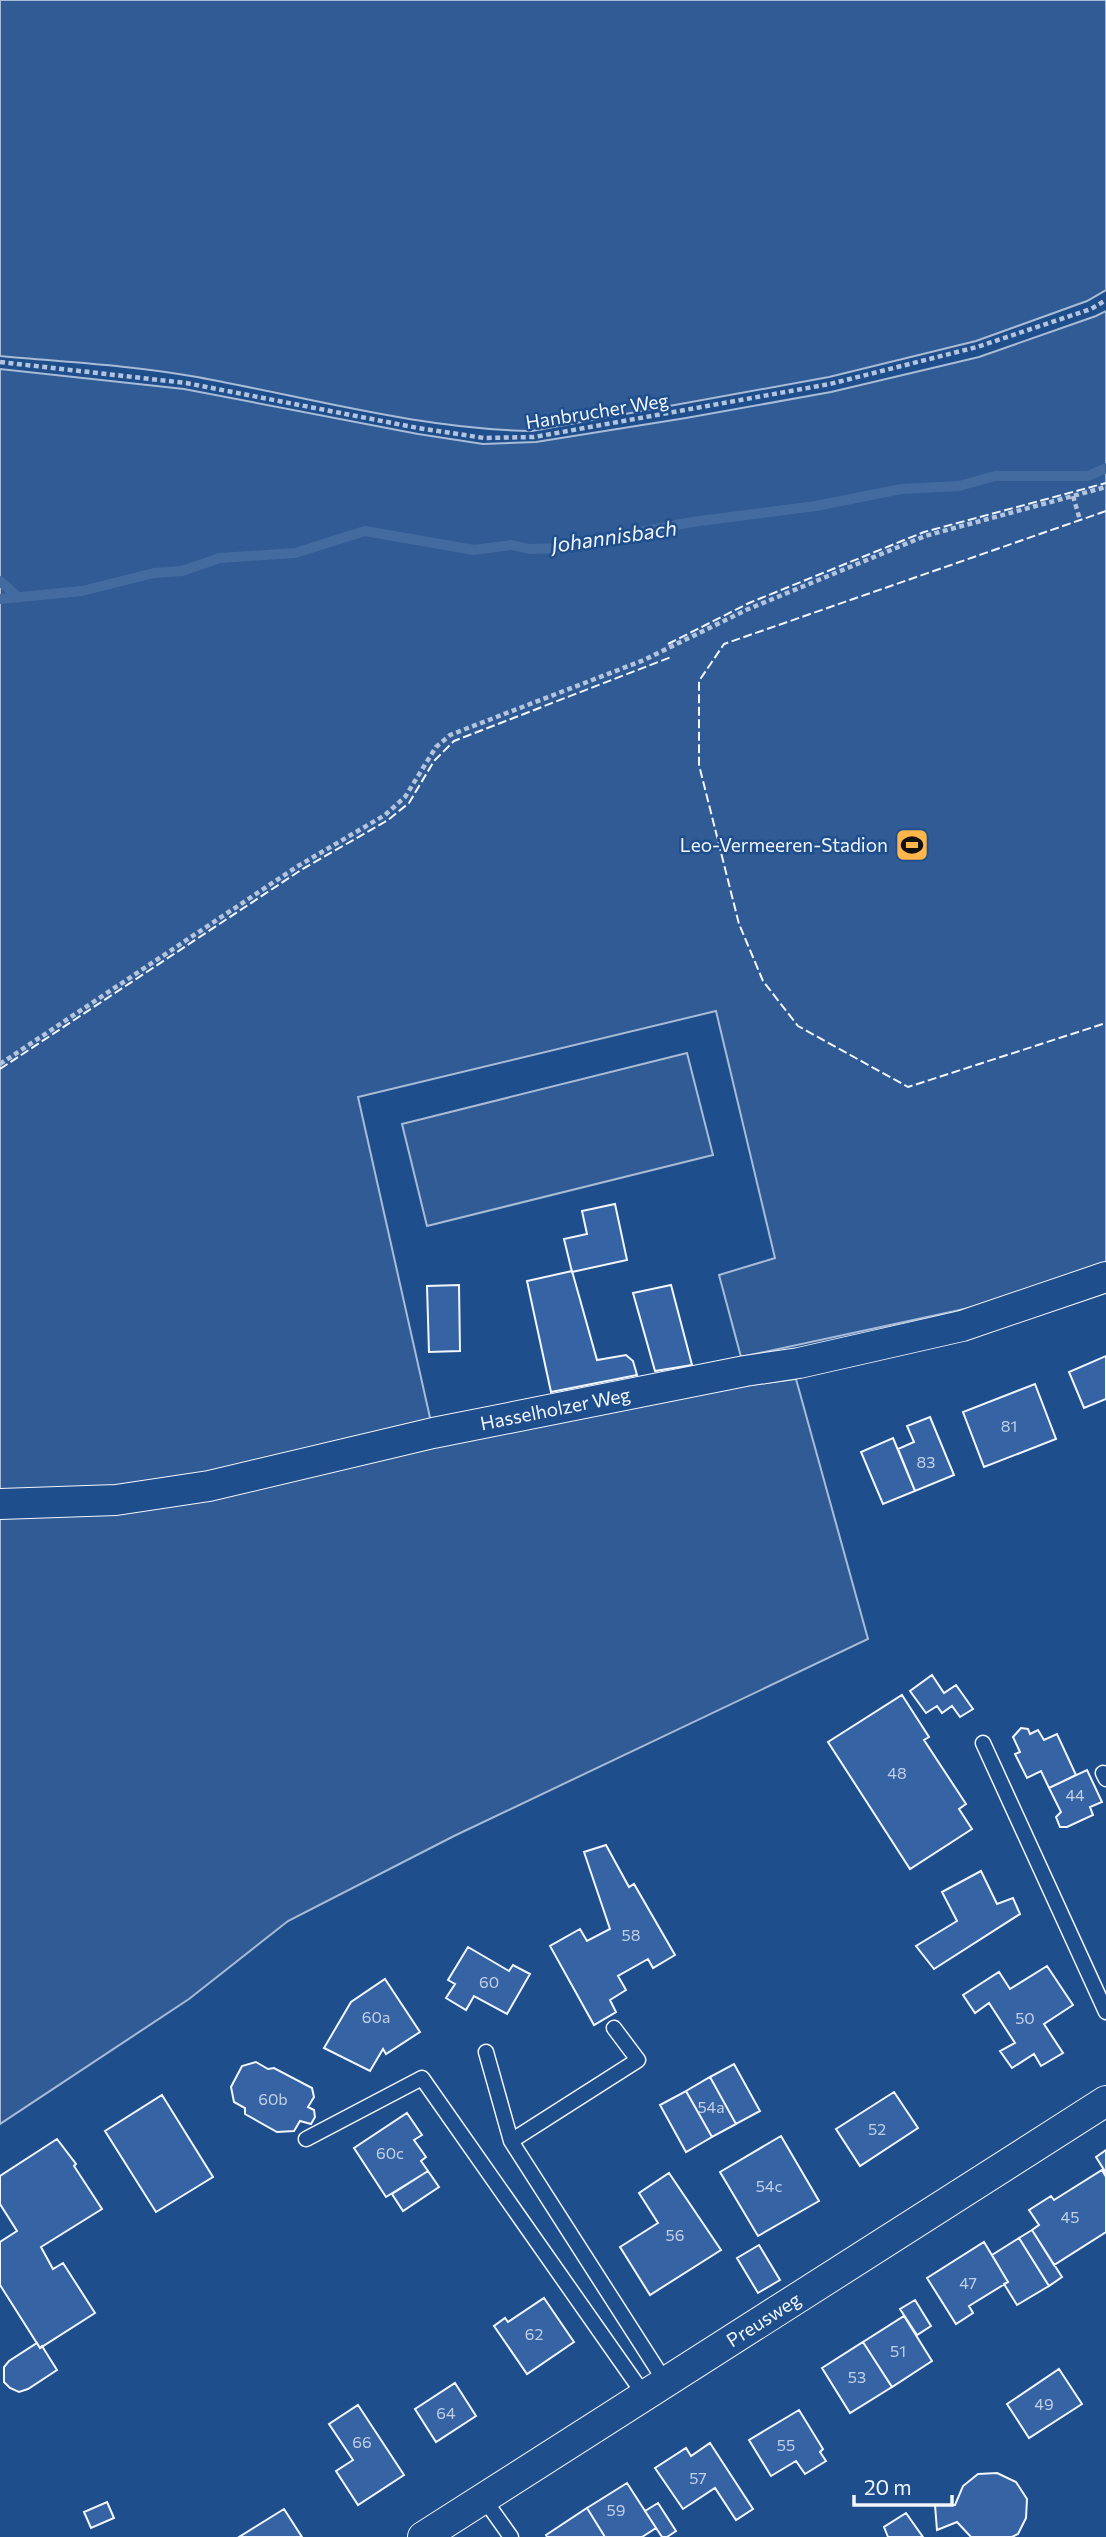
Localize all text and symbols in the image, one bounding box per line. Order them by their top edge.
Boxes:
street label: Hanbrucher Weg [524,388,670,433]
water label: Johannisbach [547,514,678,557]
sports icon: Leo-Vermeeren-Stadion [893,826,931,864]
place label: Leo-Vermeeren-Stadion [680,833,888,856]
street label: Hasselholzer Weg [478,1382,632,1434]
house number: 81 [1001,1416,1017,1435]
house number: 83 [917,1452,935,1471]
house number: 48 [887,1763,907,1782]
house number: 44 [1065,1785,1085,1804]
house number: 58 [622,1925,640,1944]
house number: 60 [479,1972,499,1991]
house number: 60a [362,2007,390,2026]
house number: 50 [1015,2008,1035,2027]
house number: 60b [258,2089,288,2108]
house number: 54a [697,2097,725,2116]
house number: 52 [868,2119,886,2138]
house number: 60c [376,2143,404,2162]
house number: 54c [756,2176,782,2195]
house number: 45 [1061,2207,1079,2226]
house number: 56 [666,2225,684,2244]
house number: 47 [959,2273,977,2292]
street label: Preusweg [722,2287,805,2351]
house number: 62 [525,2324,543,2343]
house number: 51 [890,2341,906,2360]
house number: 53 [848,2367,866,2386]
house number: 49 [1034,2394,1054,2413]
house number: 64 [436,2403,456,2422]
house number: 66 [352,2432,372,2451]
house number: 55 [777,2435,795,2454]
scale bar [854,2464,952,2508]
house number: 57 [689,2468,707,2487]
text: 20 m [864,2474,912,2499]
house number: 59 [607,2500,625,2519]

